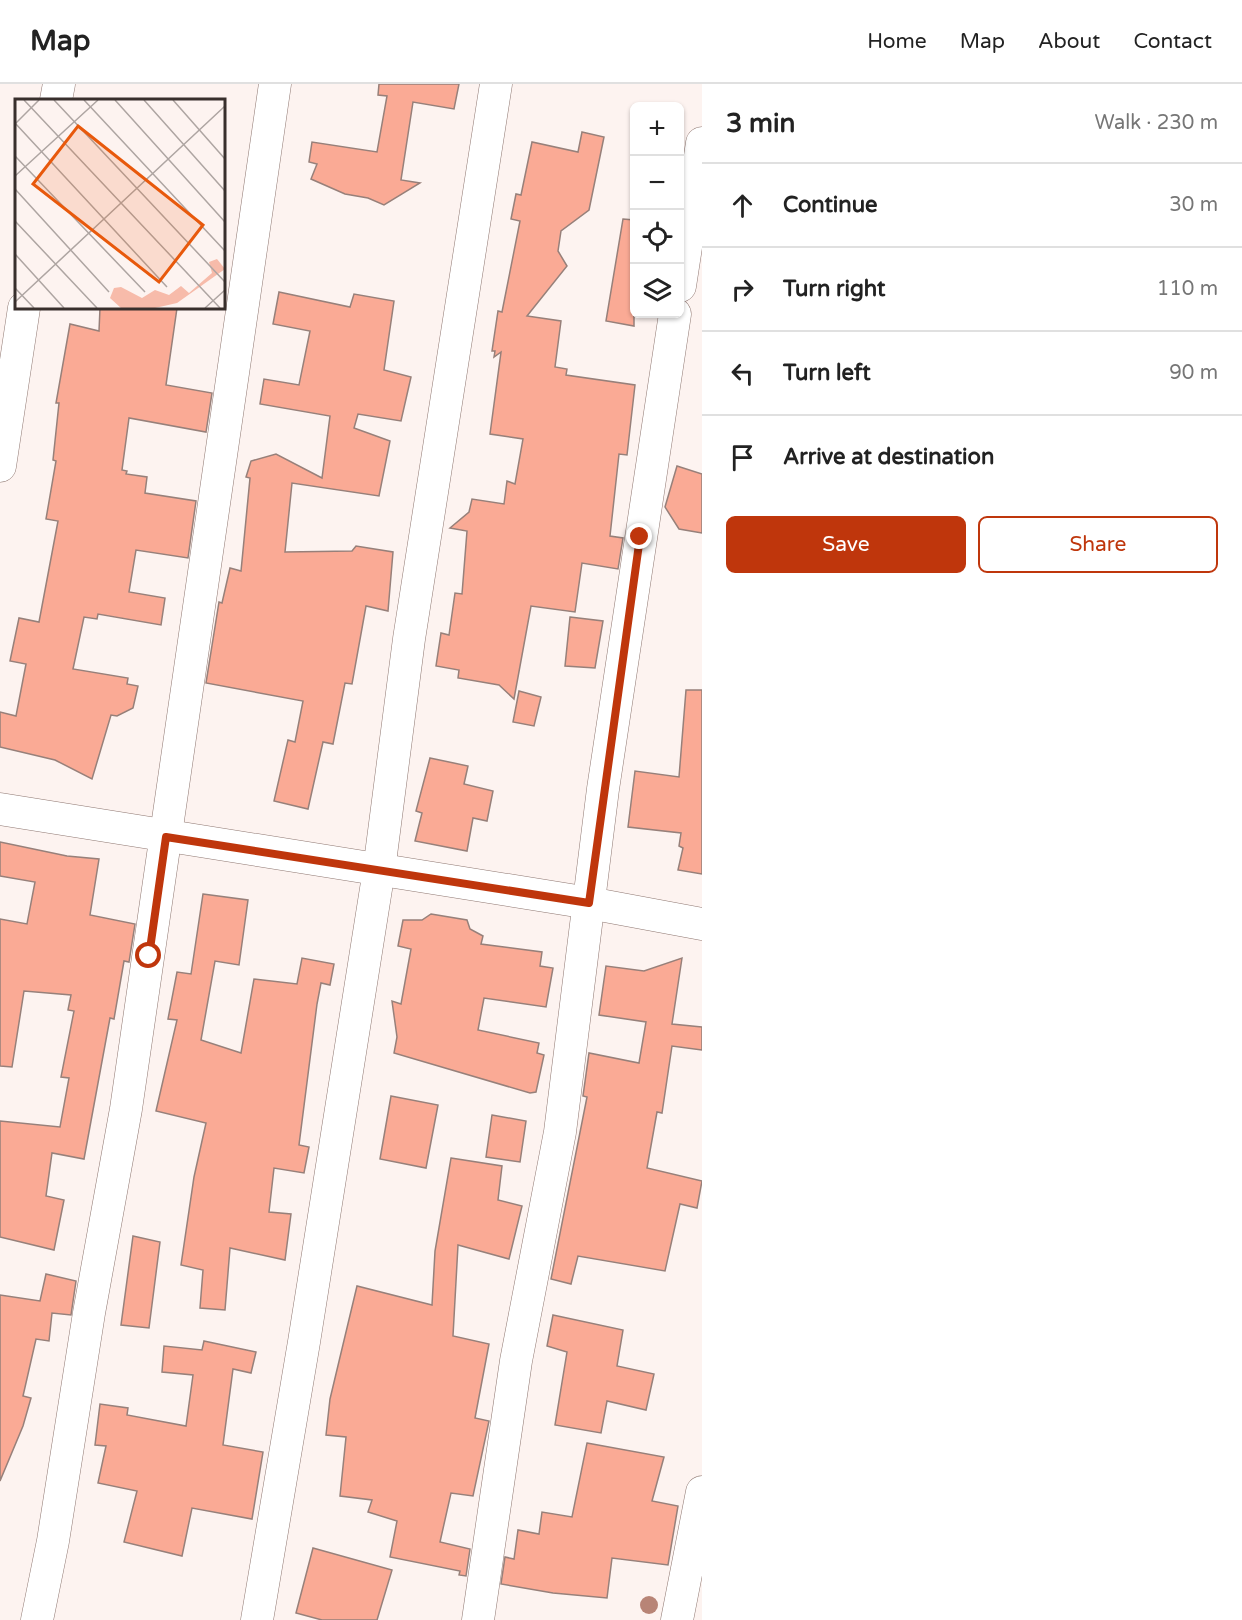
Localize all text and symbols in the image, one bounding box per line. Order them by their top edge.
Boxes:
text: Map [30,24,90,58]
text: Home [867,29,927,54]
text: Map [960,29,1005,54]
text: About [1038,29,1100,54]
text: Contact [1133,29,1212,54]
inset map [15,99,225,309]
map controls [630,102,684,318]
button: + [630,102,684,156]
text: 3 min [726,108,795,139]
text: Walk · 230 m [1095,111,1218,135]
button: − [630,156,684,210]
icon: ahead [726,189,759,222]
text: Continue [783,192,878,218]
text: 30 m [1169,193,1218,217]
button: locate [630,210,684,264]
button: layers [630,264,684,318]
icon: right [726,273,759,306]
text: Turn right [783,276,885,302]
text: 110 m [1157,277,1218,301]
icon: left [726,357,759,390]
text: Turn left [783,360,871,386]
text: 90 m [1169,361,1218,385]
icon: arrive [726,441,759,474]
text: Arrive at destination [783,444,994,470]
button: Save [726,516,966,573]
button: Share [978,516,1218,573]
route end [626,523,652,549]
route start [135,942,161,968]

